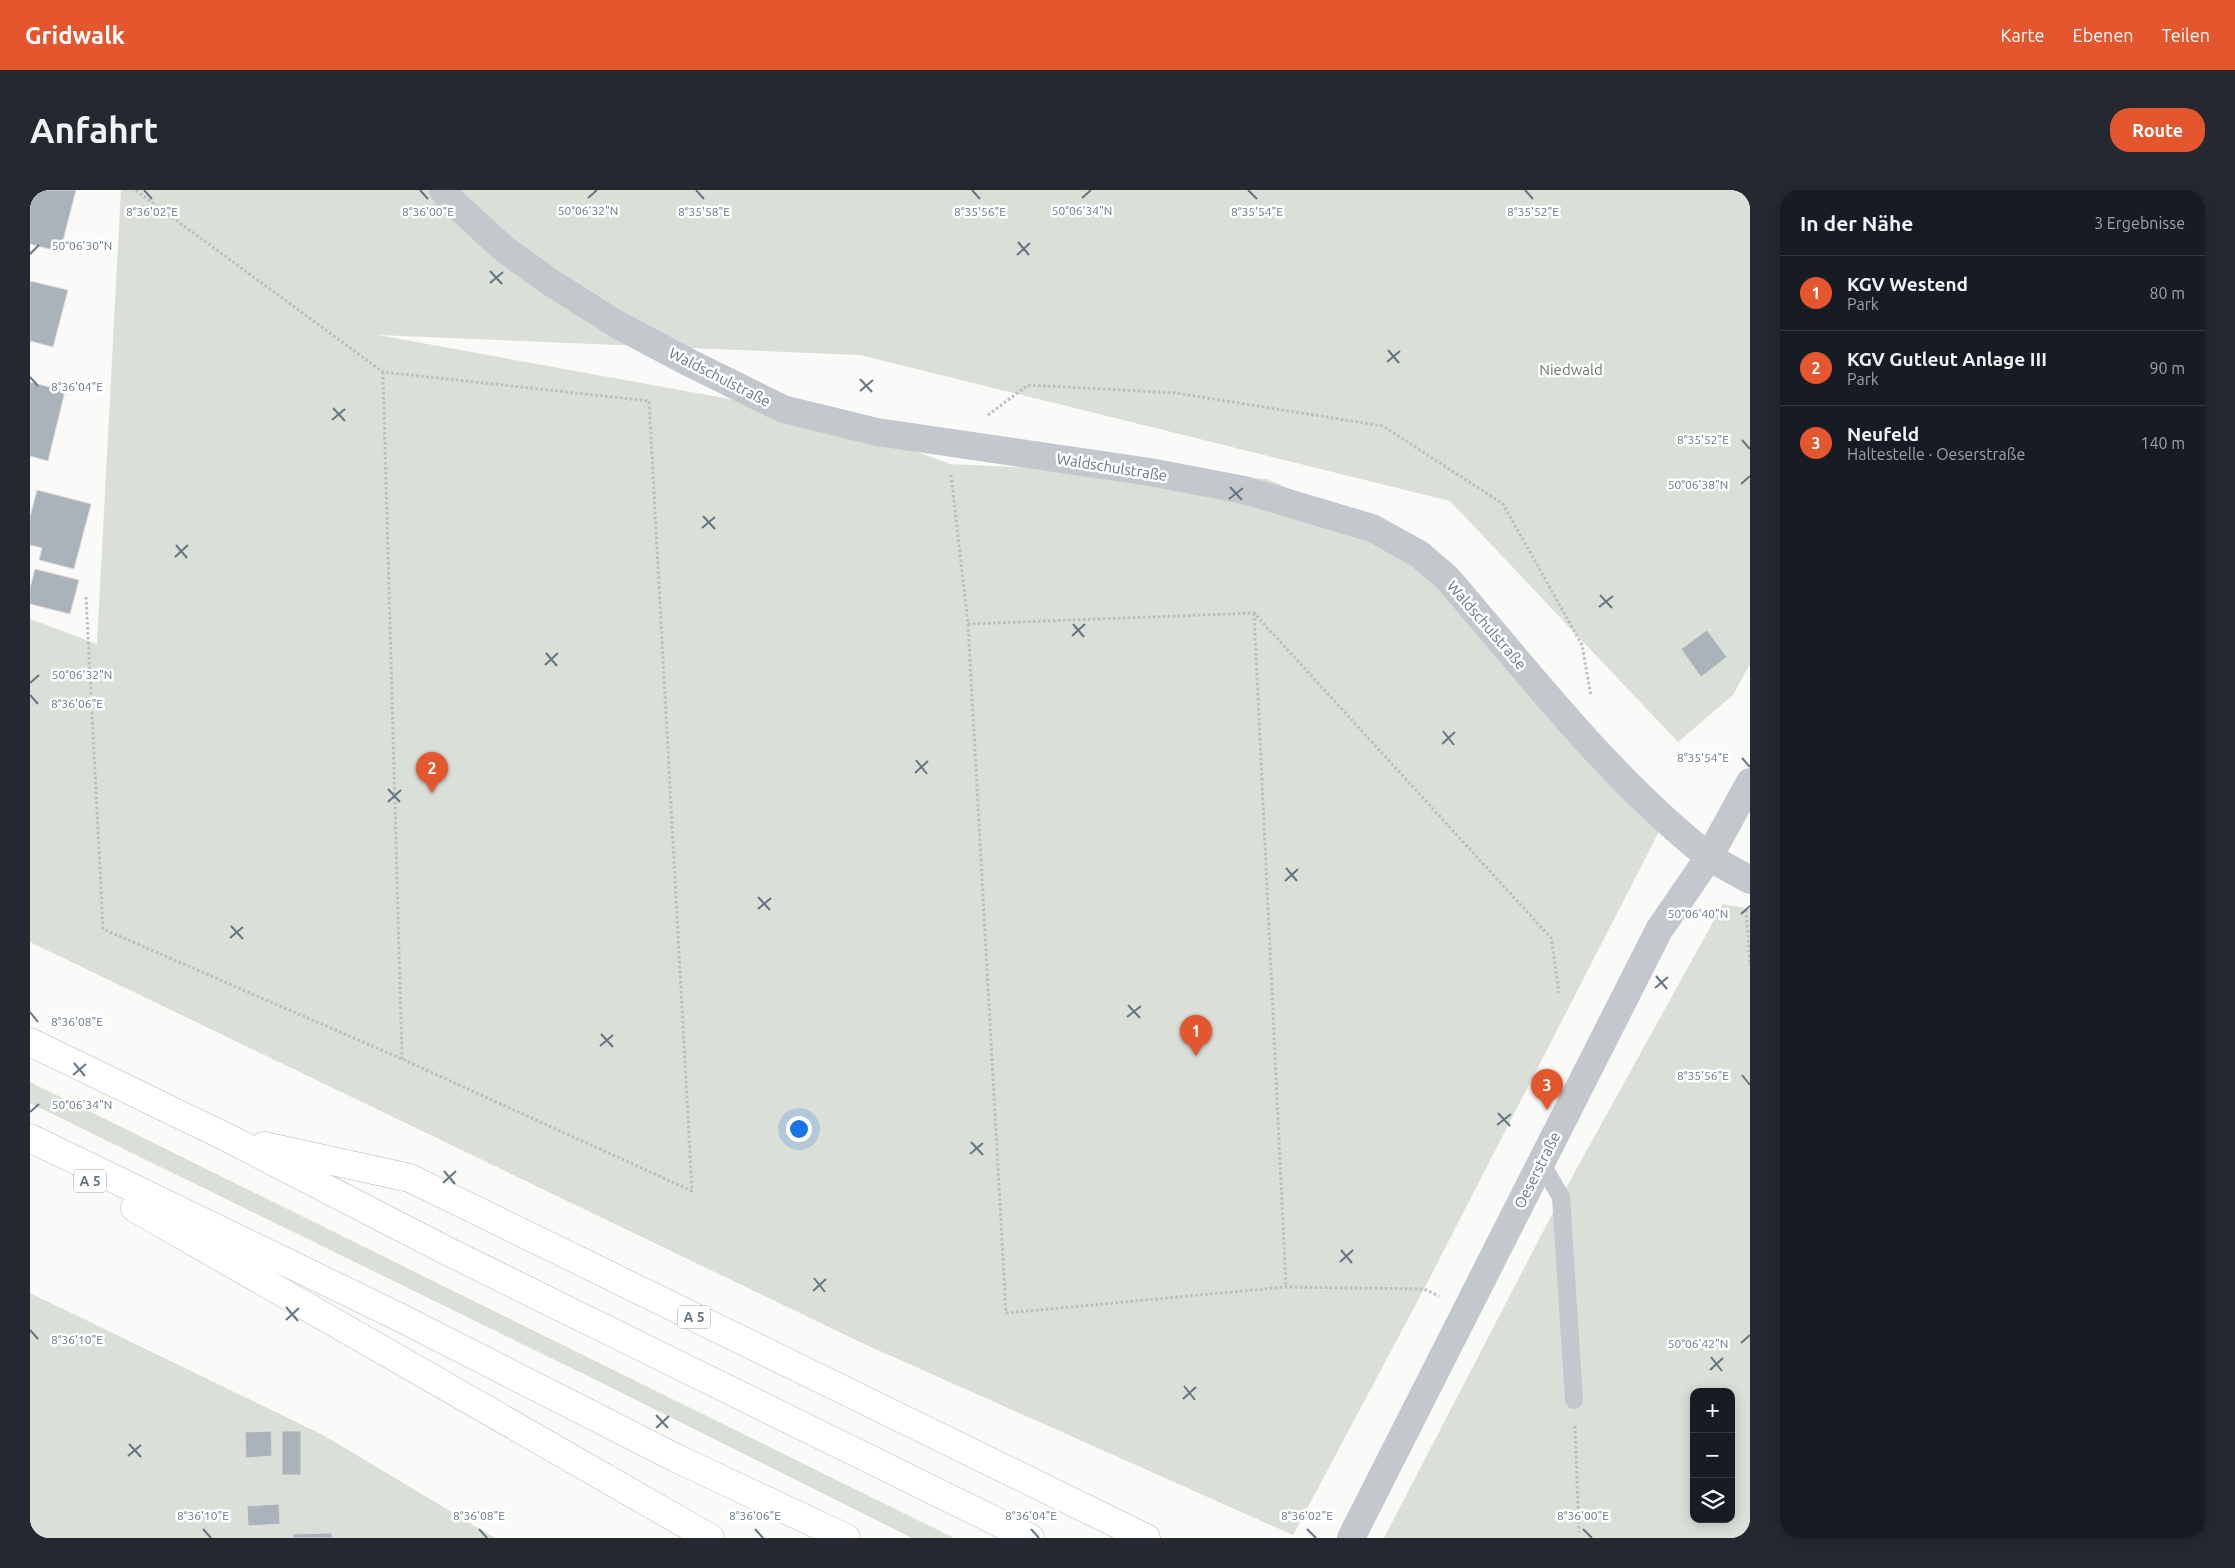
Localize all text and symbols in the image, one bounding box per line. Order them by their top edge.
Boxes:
text: Gridwalk [25,22,125,49]
text: Karte [2001,25,2045,45]
text: Ebenen [2073,25,2134,45]
text: Teilen [2162,25,2210,45]
button: Route [2110,108,2205,152]
text: Anfahrt [30,110,158,150]
text: 50°06'32"N [558,204,618,217]
text: 50°06'34"N [1052,204,1112,217]
text: 8°36'02"E [126,205,178,218]
text: 8°36'00"E [402,205,454,218]
text: 8°35'58"E [678,205,730,218]
text: 8°35'56"E [954,205,1006,218]
text: 8°35'54"E [1231,205,1283,218]
text: 8°35'52"E [1507,205,1559,218]
text: In der Nähe [1800,211,1913,235]
text: 3 Ergebnisse [2094,214,2185,232]
text: 50°06'30"N [52,239,112,252]
text: KGV Westend [1847,273,1968,295]
text: 1 [1811,284,1821,302]
text: 80 m [2149,284,2185,302]
text: Park [1847,295,1879,313]
street label: Waldschulstraße [666,344,774,410]
text: KGV Gutleut Anlage III [1847,348,2047,370]
text: 2 [1811,359,1821,377]
text: 90 m [2149,359,2185,377]
park label: Niedwald [1539,361,1603,378]
text: Park [1847,370,1879,388]
text: 8°36'04"E [51,380,103,393]
text: Neufeld [1847,423,1919,445]
text: 8°35'52"E [1677,433,1729,446]
text: 3 [1811,434,1821,452]
text: 140 m [2140,434,2185,452]
text: Haltestelle · Oeserstraße [1847,445,2025,463]
street label: Waldschulstraße [1056,450,1168,484]
text: 50°06'38"N [1668,478,1728,491]
street label: Waldschulstraße [1444,577,1530,673]
text: 50°06'32"N [52,668,112,681]
text: 8°36'06"E [51,697,103,710]
text: 8°35'54"E [1677,751,1729,764]
pin: 2 [416,752,448,793]
text: 50°06'40"N [1668,907,1728,920]
text: 8°36'08"E [51,1015,103,1028]
pin: 1 [1180,1015,1212,1056]
pin: 3 [1531,1069,1563,1110]
text: 8°35'56"E [1677,1069,1729,1082]
text: 50°06'34"N [52,1098,112,1111]
your location [786,1116,812,1142]
street label: Oeserstraße [1510,1129,1564,1211]
road number: A 5 [74,1169,106,1192]
road number: A 5 [678,1306,710,1328]
text: 8°36'10"E [51,1333,103,1346]
text: 50°06'42"N [1668,1337,1728,1350]
map controls [1690,1388,1735,1523]
button: + [1690,1388,1735,1433]
button: − [1690,1433,1735,1478]
button: layers [1690,1478,1735,1523]
text: 8°36'10"E [177,1509,229,1522]
text: 8°36'08"E [453,1509,505,1522]
text: 8°36'06"E [729,1509,781,1522]
text: 8°36'04"E [1005,1509,1057,1522]
text: 8°36'02"E [1281,1509,1333,1522]
text: 8°36'00"E [1557,1509,1609,1522]

